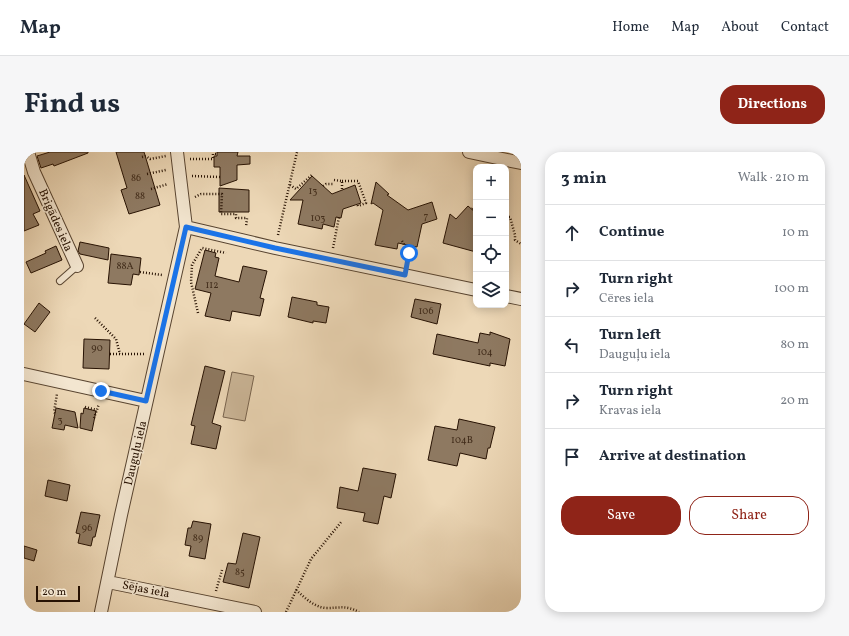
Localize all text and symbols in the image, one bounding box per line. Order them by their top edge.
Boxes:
text: Map [20,15,61,41]
text: Home [612,18,649,37]
text: Map [671,18,699,37]
text: About [721,18,759,37]
text: Contact [781,18,829,37]
text: Find us [24,85,120,124]
button: Directions [720,85,825,124]
map controls [473,164,509,308]
button: + [473,164,509,200]
text: 3 min [561,167,607,190]
text: Walk · 210 m [738,169,809,187]
house number: 86 [131,171,141,185]
house number: 13 [308,184,318,198]
street label: Brigādes iela [34,187,76,254]
house number: 88 [135,189,145,203]
button: − [473,200,509,236]
house number: 7 [424,209,429,223]
house number: 103 [311,211,325,225]
icon: ahead [561,222,583,244]
text: Continue [599,222,664,243]
text: 10 m [782,224,809,242]
button: locate [473,236,509,272]
route start [400,244,418,262]
house number: 88A [116,259,134,273]
text: Turn right [599,269,673,290]
button: layers [473,272,509,308]
house number: 112 [205,278,219,292]
icon: right [561,278,583,300]
text: 100 m [774,280,809,298]
text: Cēres iela [599,290,654,308]
house number: 106 [418,304,434,318]
text: Turn left [599,325,661,346]
icon: left [561,334,583,356]
text: 80 m [780,336,809,354]
house number: 90 [91,341,103,355]
house number: 104 [477,345,493,359]
text: Dauguļu iela [599,346,671,364]
text: Turn right [599,381,673,402]
route end [92,382,110,400]
icon: right [561,390,583,412]
text: 20 m [780,392,809,410]
text: Kravas iela [599,402,661,420]
house number: 3 [57,413,63,427]
street label: Dauguļu iela [121,419,151,487]
house number: 104B [451,433,473,447]
icon: arrive [561,446,583,468]
text: Arrive at destination [599,446,746,467]
button: Save [561,496,681,535]
button: Share [689,496,809,535]
house number: 96 [82,521,92,535]
house number: 89 [193,531,203,545]
house number: 85 [235,565,245,579]
street label: Sējas iela [121,578,171,602]
scale bar [36,584,80,603]
text: 20 m [42,585,66,600]

